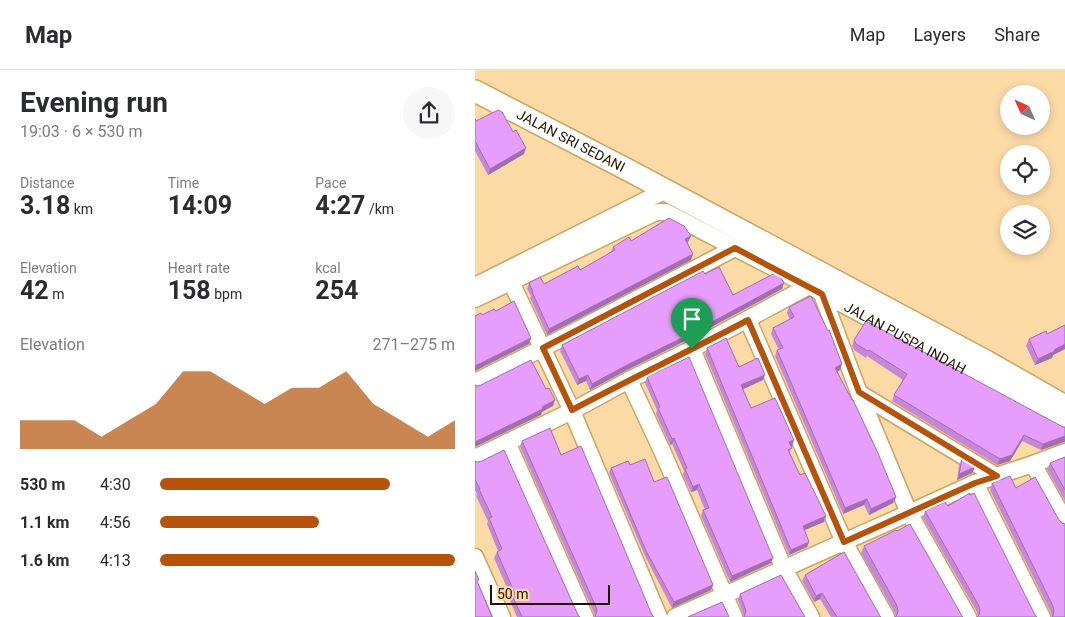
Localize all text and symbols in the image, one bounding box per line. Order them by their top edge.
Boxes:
text: Map [25,21,72,49]
text: Map [850,24,885,45]
text: Layers [913,24,966,45]
text: Share [994,24,1040,45]
north arrow [1000,85,1050,135]
map controls [1000,85,1050,255]
text: Evening run [20,86,168,119]
button: share [403,87,455,139]
street label: JALAN SRI SEDANI [514,106,628,175]
text: 19:03 · 6 × 530 m [20,122,142,141]
button: locate [1000,145,1050,195]
text: Distance [20,175,75,191]
text: Time [168,175,199,191]
text: Pace [315,175,346,191]
text: 3.18 [20,191,70,220]
text: 14:09 [168,191,232,220]
text: 4:27 [315,191,365,220]
text: km [70,201,93,217]
text: /km [365,201,394,217]
button: layers [1000,205,1050,255]
text: Elevation [20,260,77,276]
text: Heart rate [168,260,230,276]
text: kcal [315,260,341,276]
text: 42 [20,276,49,305]
text: 158 [168,276,211,305]
text: 254 [315,276,358,305]
text: m [49,286,64,302]
text: bpm [211,286,242,302]
pin [671,298,713,349]
street label: JALAN PUSPA INDAH [842,299,969,377]
icon: arrive [678,305,706,333]
text: Elevation [20,335,85,354]
text: 271–275 m [373,335,455,354]
text: 530 m [20,475,65,494]
text: 4:30 [100,475,131,494]
text: 1.1 km [20,513,69,532]
text: 4:56 [100,513,131,532]
text: 1.6 km [20,551,69,570]
text: 4:13 [100,551,131,570]
scale bar [490,582,610,605]
text: 50 m [497,586,529,602]

